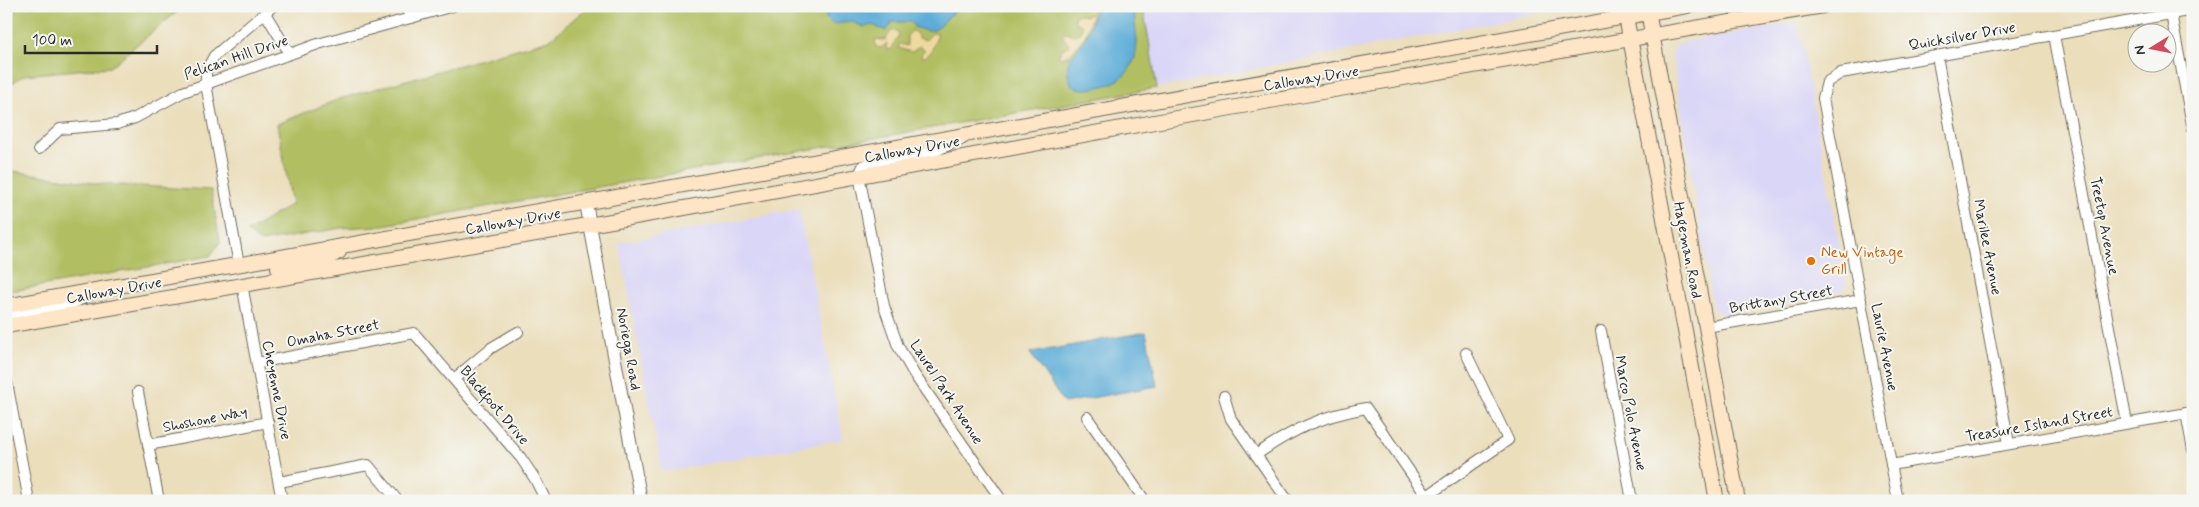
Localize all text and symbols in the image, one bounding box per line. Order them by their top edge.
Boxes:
street label: Quicksilver Drive [1907,18,2017,56]
scale bar [25,22,158,54]
north arrow [2126,22,2176,72]
text: 100 m [32,31,72,51]
street label: Pelican Hill Drive [182,31,291,85]
text: N [2131,44,2150,56]
street label: Calloway Drive [1262,62,1361,96]
street label: Calloway Drive [863,132,962,168]
street label: Treetop Avenue [2085,175,2123,277]
street label: Marilee Avenue [1968,198,2006,297]
street label: Hageman Road [1667,200,1706,301]
street label: Calloway Drive [464,204,563,240]
place label: New Vintage Grill [1821,243,1904,280]
marker: New Vintage Grill [1805,255,1817,267]
street label: Calloway Drive [65,273,164,309]
street label: Brittany Street [1728,281,1835,319]
street label: Laurie Avenue [1866,302,1902,393]
street label: Noriega Road [610,306,645,392]
street label: Omaha Street [285,315,381,353]
street label: Laurel Park Avenue [905,336,988,449]
street label: Cheyenne Drive [257,339,296,442]
street label: Marco Polo Avenue [1609,354,1651,473]
street label: Blackfoot Drive [454,362,533,451]
street label: Shoshone Way [161,402,249,438]
street label: Treasure Island Street [1964,402,2115,448]

